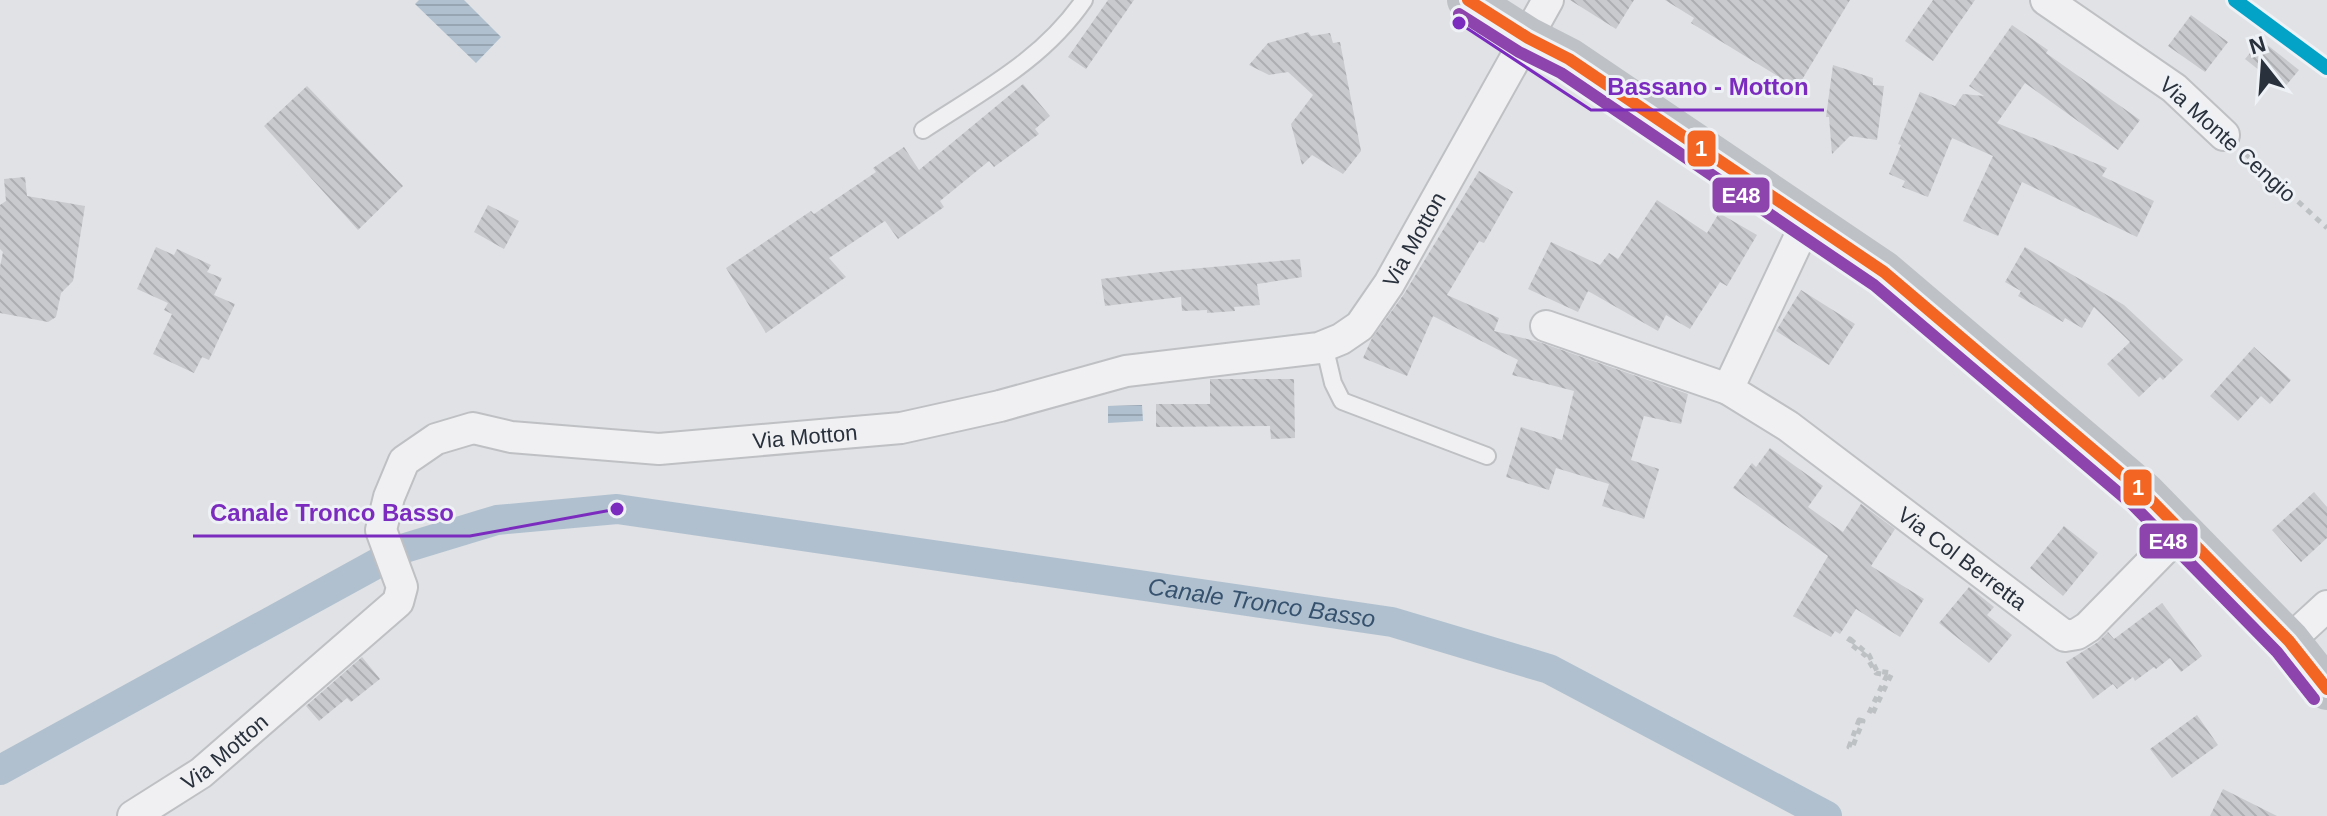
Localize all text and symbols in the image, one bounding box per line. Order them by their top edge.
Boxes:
north arrow [2223,24,2303,104]
text: N [2246,31,2269,60]
callout: Bassano - Motton [1591,62,1824,110]
street label: Via Monte Cengio [2154,72,2301,207]
text: Bassano - Motton [1607,73,1809,100]
line badge: 1 [1686,129,1717,168]
text: 1 [1695,136,1707,161]
line badge: E48 [1711,176,1771,214]
text: E48 [1721,183,1761,208]
street label: Via Motton [1378,188,1451,291]
street label: Via Motton [752,420,858,454]
line badge: 1 [2122,468,2153,507]
text: 1 [2132,475,2144,500]
callout: Canale Tronco Basso [193,488,470,536]
text: Canale Tronco Basso [210,499,454,526]
street label: Via Col Berretta [1893,502,2032,616]
line badge: E48 [2138,522,2199,560]
text: E48 [2148,529,2188,554]
water label: Canale Tronco Basso [1146,573,1377,632]
street label: Via Motton [177,709,273,795]

